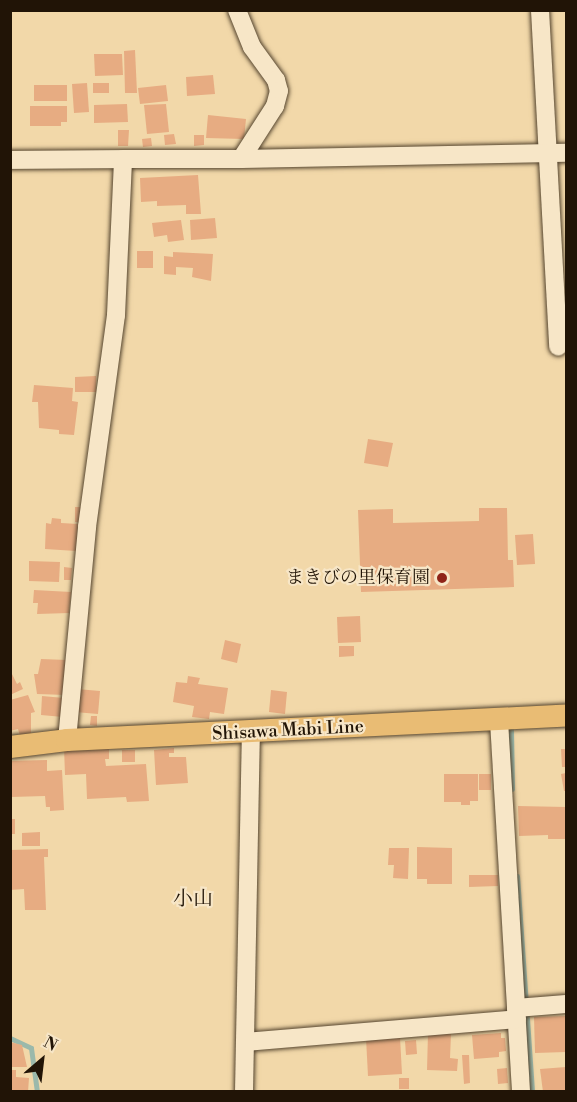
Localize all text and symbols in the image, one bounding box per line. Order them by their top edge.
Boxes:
place label: まきびの里保育園 [286,567,430,589]
marker: まきびの里保育園 [435,571,449,585]
street label: Shisawa Mabi Line [212,716,364,746]
district label: 小山 [173,887,213,911]
north arrow [12,1030,72,1090]
text: N [40,1032,61,1056]

